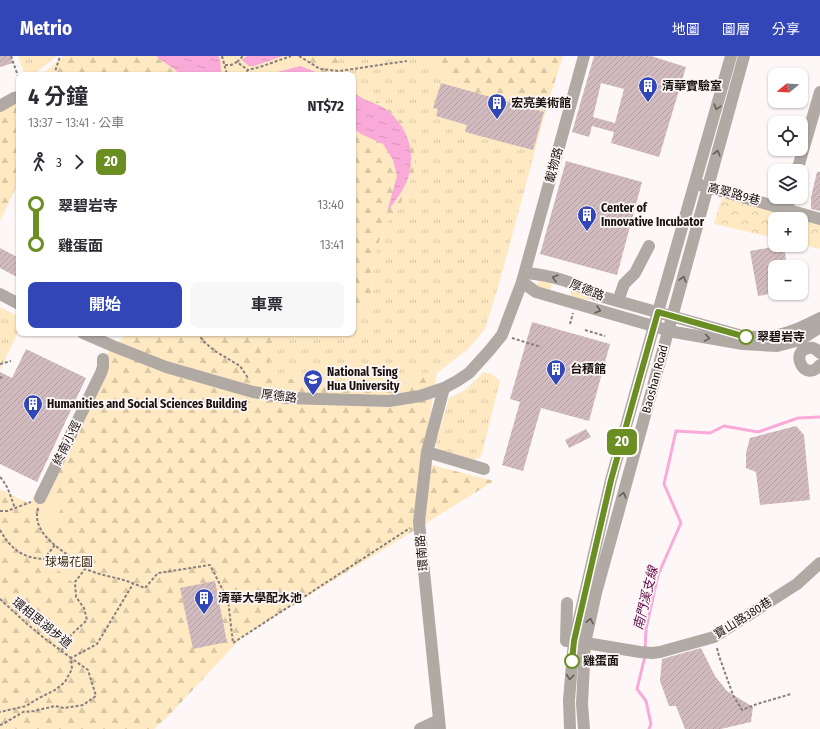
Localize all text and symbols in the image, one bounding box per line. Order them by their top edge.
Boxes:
text: Metrio [20,17,72,40]
text: 地圖 [672,21,700,38]
text: 圖層 [722,21,750,38]
text: 分享 [772,21,800,38]
north arrow [768,68,808,108]
map controls [768,68,808,300]
building icon: 清華實驗室 [637,75,659,103]
place label: 清華實驗室 [662,79,722,93]
text: 4 分鐘 [28,83,88,110]
building icon: 宏亮美術館 [486,92,508,120]
place label: 宏亮美術館 [511,96,571,110]
text: NT$72 [307,97,344,115]
one-way arrow [713,104,721,110]
text: 13:37 – 13:41 · 公車 [28,115,124,130]
button: locate [768,116,808,156]
street label: 載物路 [543,146,565,184]
one-way arrow [712,150,721,157]
icon: walk [28,151,50,173]
icon: forward [68,151,90,173]
text: 20 [104,153,118,170]
text: 3 [56,155,62,170]
button: layers [768,164,808,204]
street label: 高翠路9巷 [706,180,762,208]
text: 翠碧岩寺 [58,197,118,215]
text: 13:40 [317,197,344,212]
place label: Center of Innovative Incubator [601,201,705,229]
building icon: Center of Innovative Incubator [576,204,598,232]
button: + [768,212,808,252]
text: 雞蛋面 [58,237,103,255]
text: 13:41 [320,237,344,252]
button: − [768,260,808,300]
one-way arrow [552,274,559,283]
one-way arrow [678,275,687,282]
street label: 厚德路 [568,277,606,303]
button: 開始 [28,282,182,328]
button: 車票 [190,282,344,328]
one-way arrow [594,305,601,314]
marker: 翠碧岩寺 [738,329,754,345]
place label: 翠碧岩寺 [757,330,805,344]
one-way arrow [704,333,710,342]
street label: Baoshan Road [639,343,671,415]
building icon: 台積館 [545,358,567,386]
place label: 台積館 [570,362,606,376]
place label: National Tsing Hua University [327,365,400,393]
school or university icon: National Tsing Hua University [302,368,324,396]
street label: 厚德路 [260,387,298,405]
building icon: Humanities and Social Sciences Building [22,393,44,421]
place label: Humanities and Social Sciences Building [47,397,247,411]
street label: 終南小徑 [50,418,84,468]
line badge: 20 [604,429,640,455]
text: 20 [615,433,629,450]
one-way arrow [618,492,627,499]
street label: 環南路 [413,534,431,572]
park label: 球場花園 [45,555,93,569]
water label: 南門溪支線 [630,563,661,631]
building icon: 清華大學配水池 [193,587,215,615]
place label: 清華大學配水池 [218,591,302,605]
street label: 環相思湖步道 [10,595,74,651]
street label: 寶山路380巷 [711,595,775,641]
one-way arrow [586,617,594,624]
marker: 雞蛋面 [564,653,580,669]
place label: 雞蛋面 [583,654,619,668]
one-way arrow [566,674,575,680]

